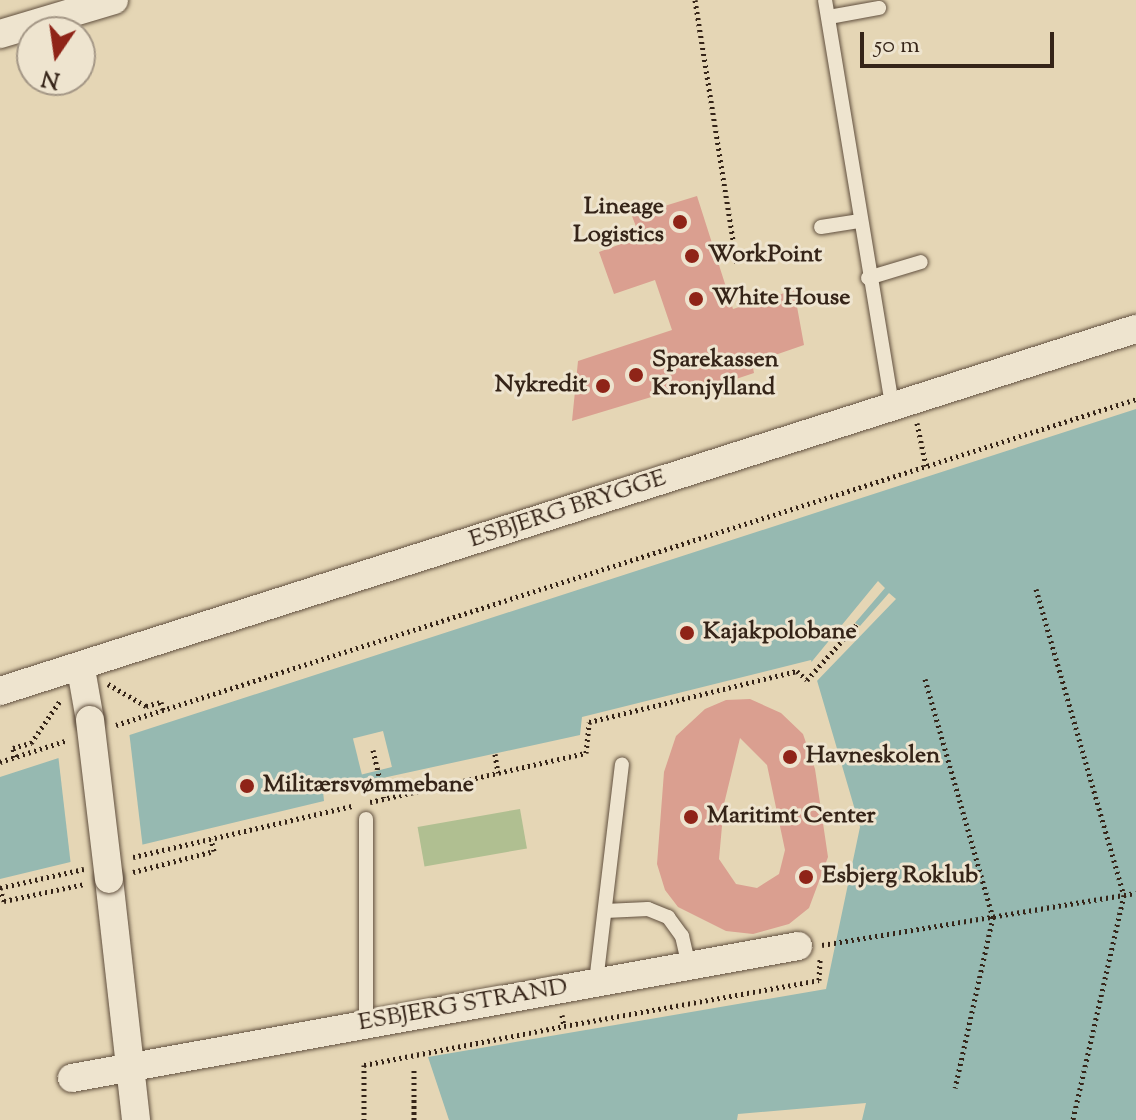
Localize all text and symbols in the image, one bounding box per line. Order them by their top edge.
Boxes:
north arrow [16,16,96,96]
scale bar [864,16,1058,66]
text: 50 m [874,29,920,63]
text: N [39,60,63,95]
place label: Lineage Logistics [573,194,664,250]
marker: Lineage Logistics [671,213,689,231]
place label: WorkPoint [708,242,822,270]
marker: WorkPoint [683,247,701,265]
place label: White House [712,285,850,313]
marker: White House [687,290,705,308]
place label: Sparekassen Kronjylland [652,347,779,403]
marker: Sparekassen Kronjylland [627,366,645,384]
place label: Nykredit [495,372,587,400]
marker: Nykredit [594,377,612,395]
street label: ESBJERG BRYGGE [466,465,670,555]
place label: Kajakpolobane [703,619,857,647]
marker: Kajakpolobane [678,624,696,642]
place label: Havneskolen [806,743,940,771]
marker: Havneskolen [781,748,799,766]
place label: Militærsvømmebane [263,772,474,800]
marker: Militærsvømmebane [238,777,256,795]
place label: Maritimt Center [707,803,876,831]
marker: Maritimt Center [682,808,700,826]
place label: Esbjerg Roklub [822,863,978,891]
marker: Esbjerg Roklub [797,868,815,886]
street label: ESBJERG STRAND [356,973,570,1039]

